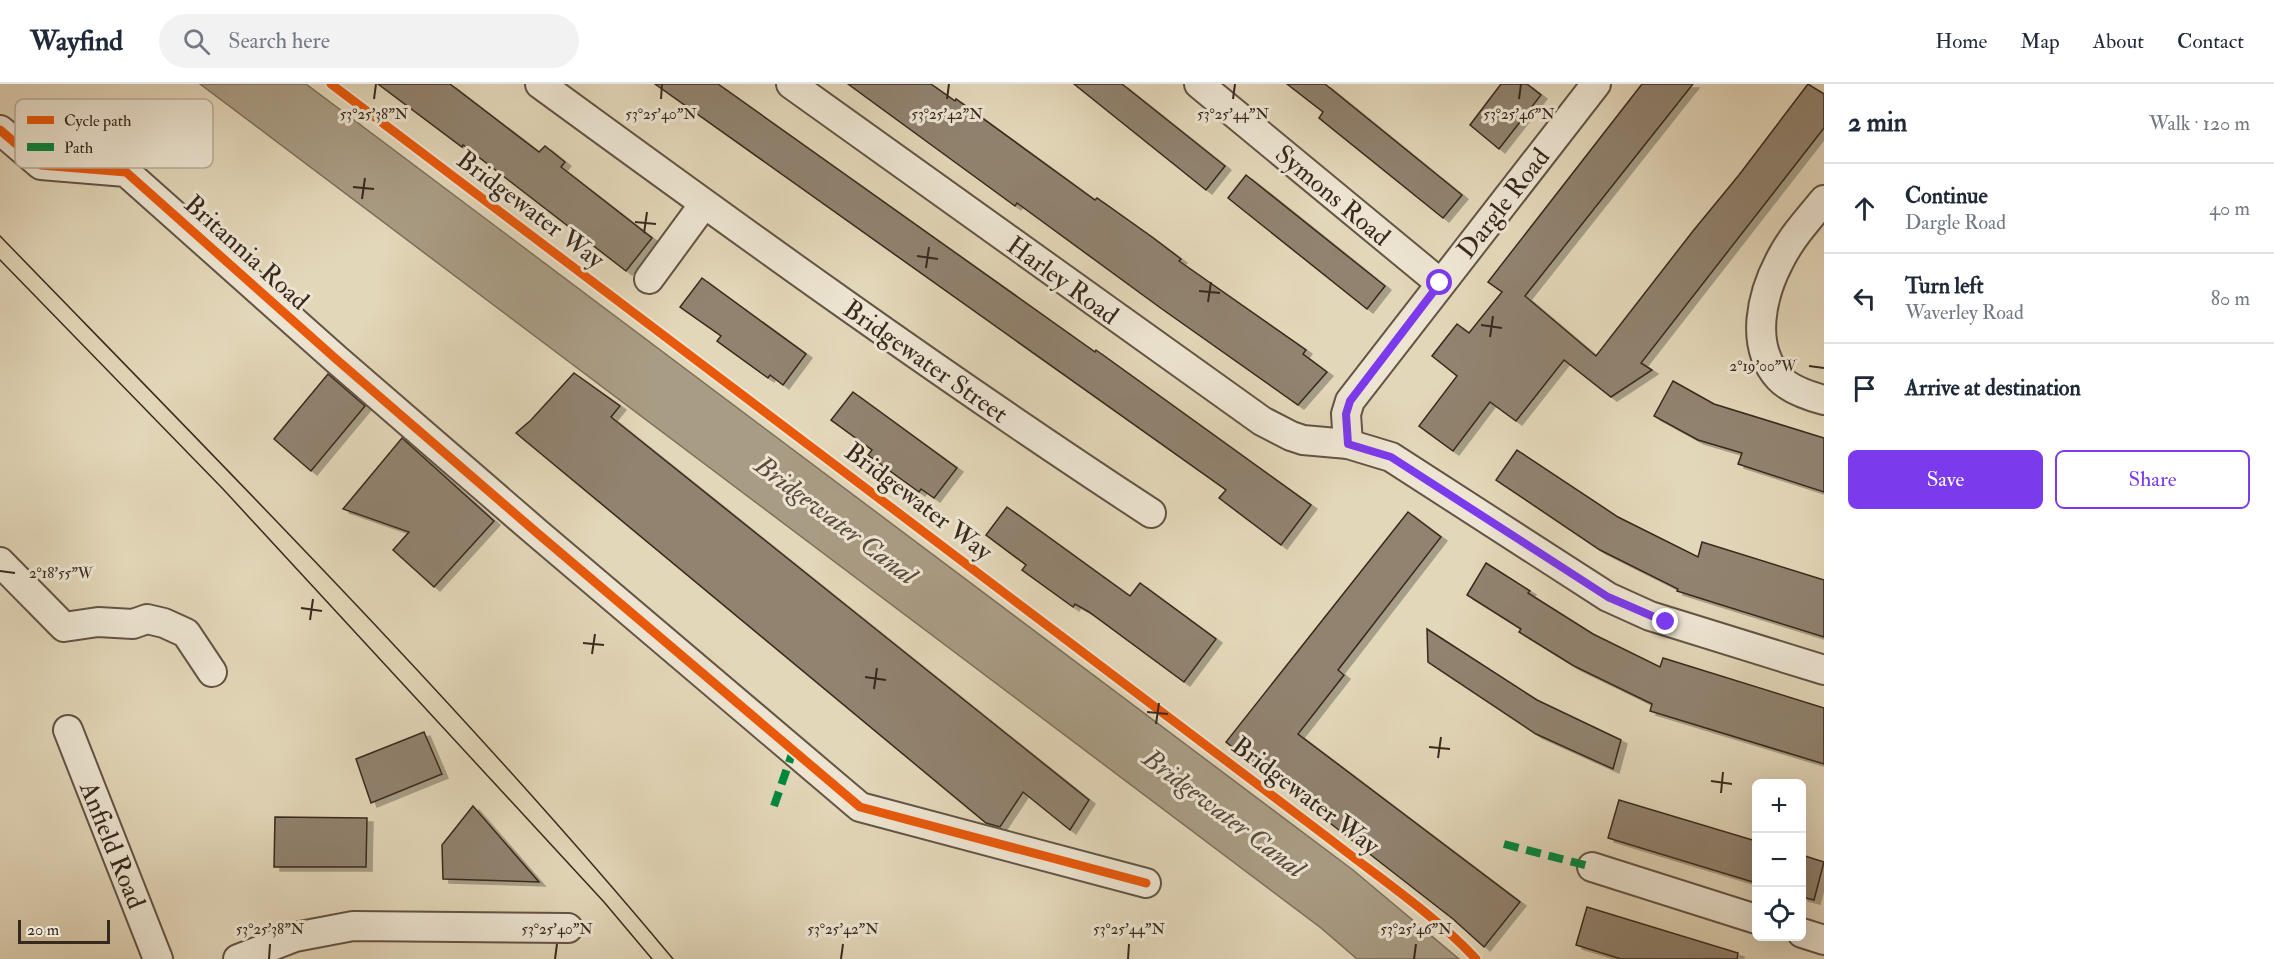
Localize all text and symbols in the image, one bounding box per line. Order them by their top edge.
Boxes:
search box [159,14,579,68]
text: Wayfind [30,24,123,59]
icon: search [180,25,213,58]
text: Search here [228,27,330,55]
text: Home [1935,28,1987,55]
text: Map [2020,28,2060,55]
text: About [2093,28,2144,55]
text: Contact [2177,28,2244,55]
legend [15,99,213,168]
text: 53°25'38"N [340,105,409,124]
text: 53°25'40"N [625,105,697,124]
text: 53°25'42"N [911,105,983,124]
text: 53°25'44"N [1197,105,1269,124]
text: 53°25'46"N [1483,105,1555,124]
text: 2 min [1848,107,1907,139]
text: Cycle path [64,111,132,132]
text: Walk · 120 m [2149,111,2250,136]
text: Path [64,138,94,158]
street label: Symons Road [1268,138,1397,253]
street label: Dargle Road [1451,142,1557,265]
street label: Bridgewater Way [450,144,611,276]
text: Continue [1905,182,1988,210]
street label: Britannia Road [177,188,315,317]
icon: ahead [1848,192,1881,225]
text: 40 m [2209,196,2250,221]
text: Dargle Road [1905,210,2006,235]
street label: Harley Road [1000,230,1125,332]
route start [1426,269,1452,295]
text: Turn left [1905,272,1984,300]
icon: left [1848,282,1881,315]
text: 80 m [2211,286,2250,311]
street label: Bridgewater Street [837,293,1014,430]
text: Waverley Road [1905,300,2024,325]
text: 2°19'00"W [1730,357,1797,376]
icon: arrive [1848,372,1881,405]
text: Arrive at destination [1905,374,2081,402]
street label: Bridgewater Way [838,436,999,568]
water label: Bridgewater Canal [747,448,925,594]
button: Save [1848,450,2043,509]
button: Share [2055,450,2250,509]
text: 2°18'55"W [29,564,94,583]
route end [1652,608,1678,634]
street label: Bridgewater Way [1225,730,1386,862]
water label: Bridgewater Canal [1135,741,1313,887]
street label: Anfield Road [72,776,152,914]
map controls [1752,779,1806,941]
button: + [1752,779,1806,833]
button: − [1752,833,1806,887]
button: locate [1752,887,1806,941]
scale bar [18,917,110,944]
text: 20 m [27,920,59,940]
text: 53°25'38"N [236,920,305,939]
text: 53°25'40"N [521,920,593,939]
text: 53°25'42"N [807,920,879,939]
text: 53°25'44"N [1093,920,1165,939]
text: 53°25'46"N [1380,920,1452,939]

